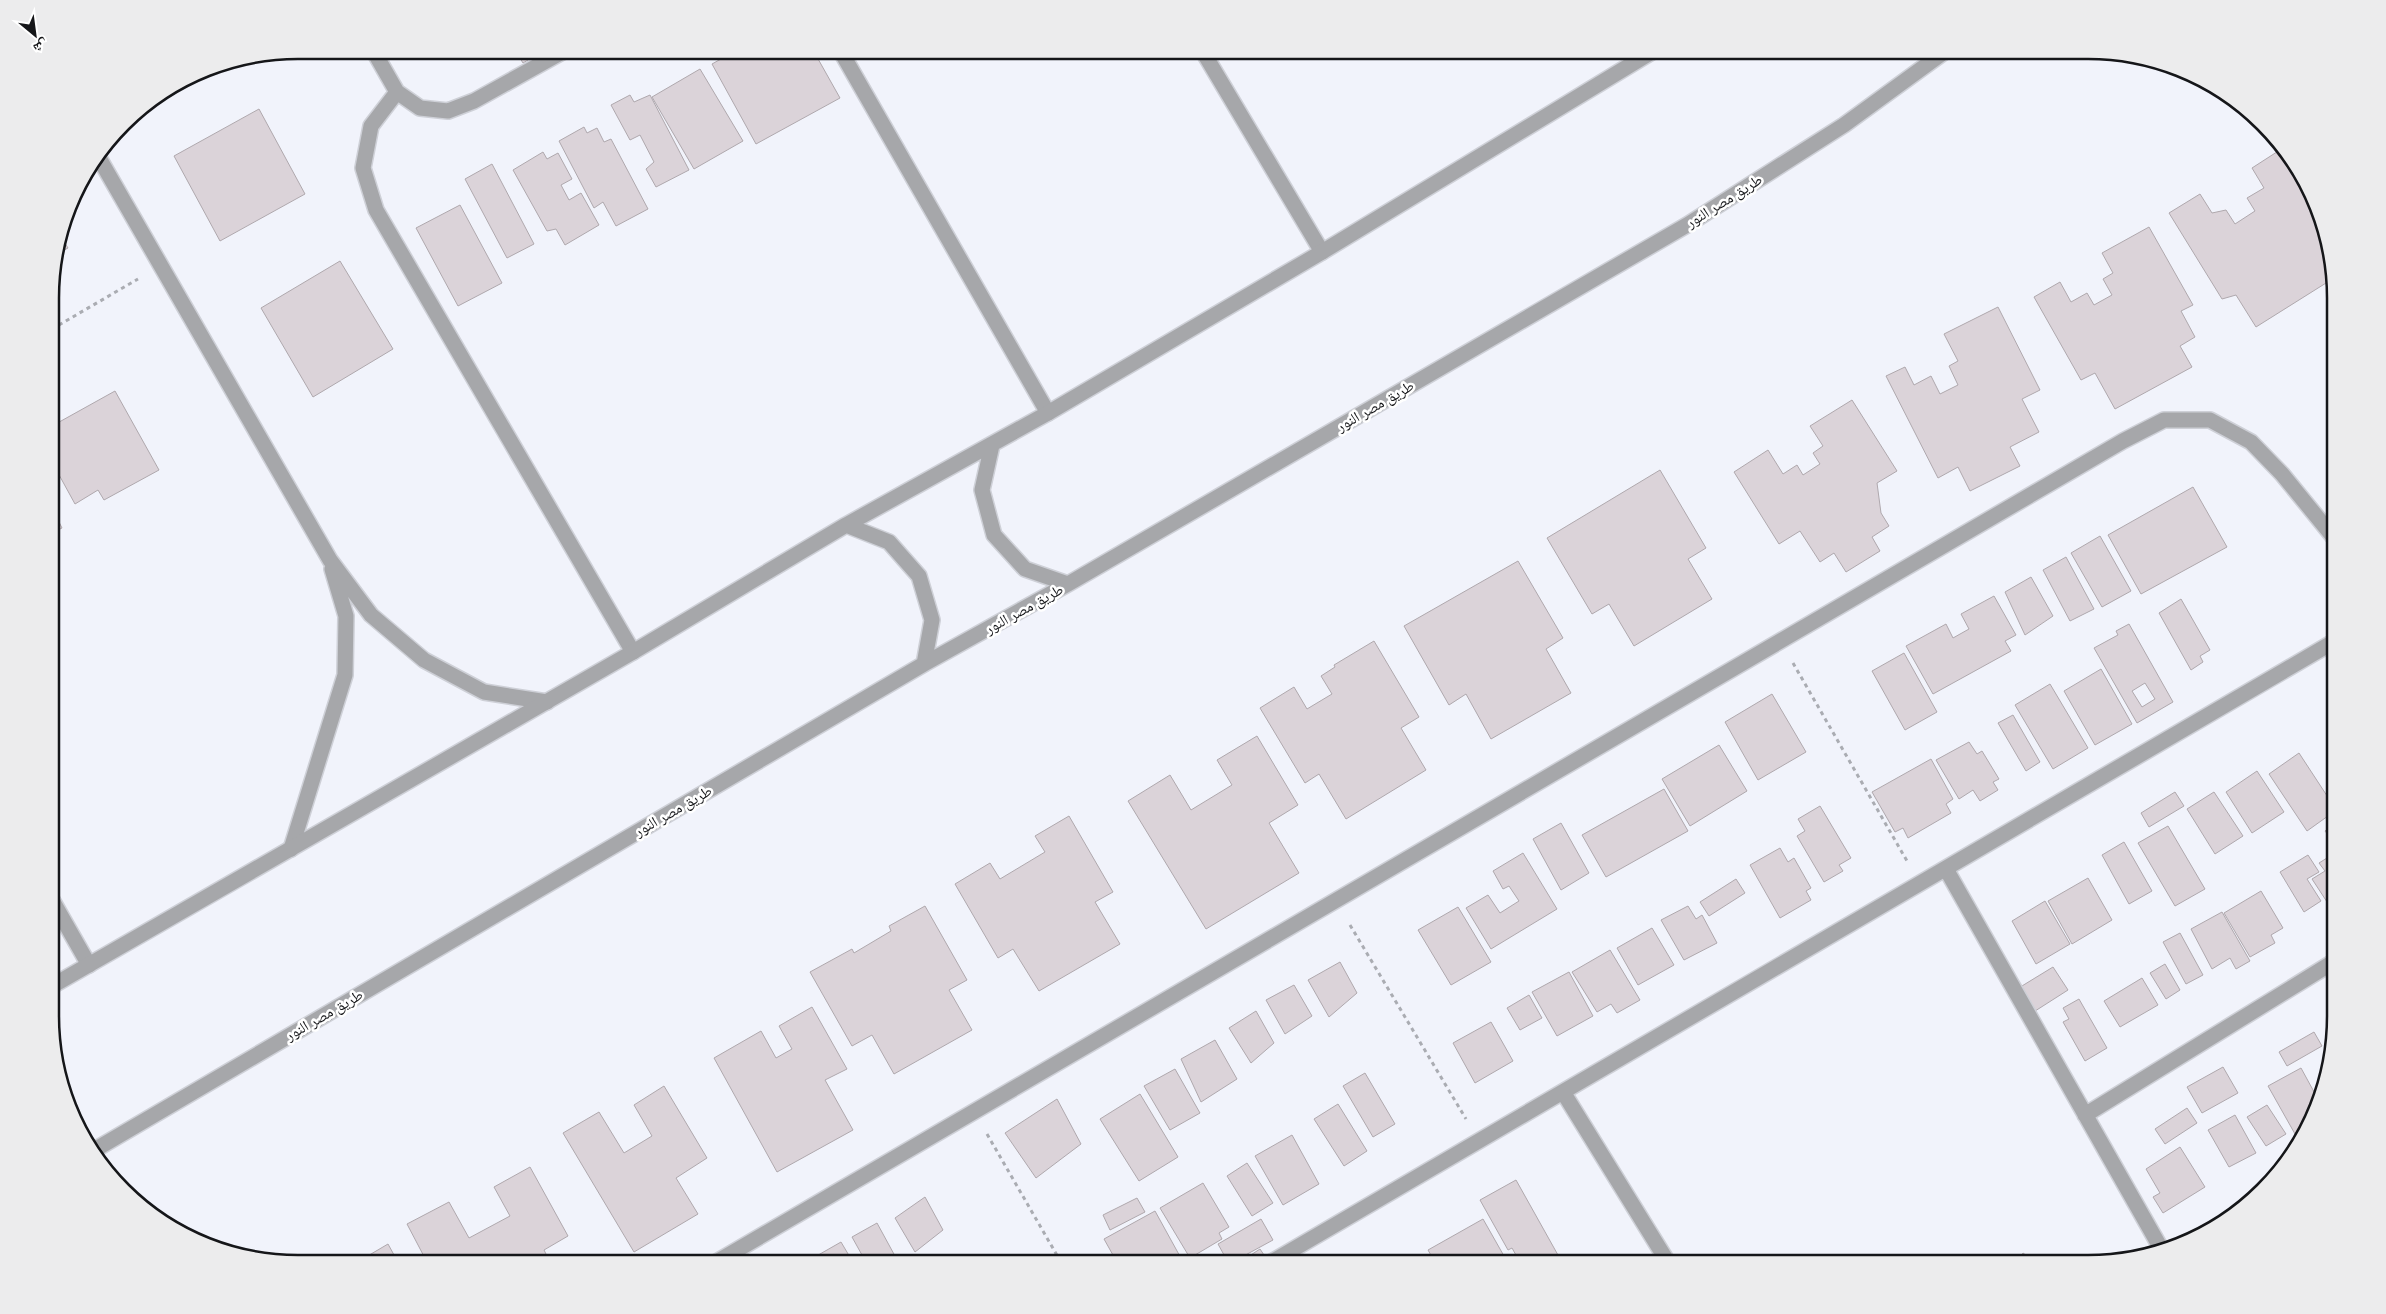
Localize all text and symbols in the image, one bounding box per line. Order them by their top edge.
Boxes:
north arrow [10,10,60,60]
text: ش [30,35,52,57]
street label: طريق مصر النور [1682,170,1766,233]
street label: طريق مصر النور [1332,376,1418,437]
street label: طريق مصر النور [981,580,1067,639]
street label: طريق مصر النور [630,781,716,842]
street label: طريق مصر النور [281,985,367,1046]

